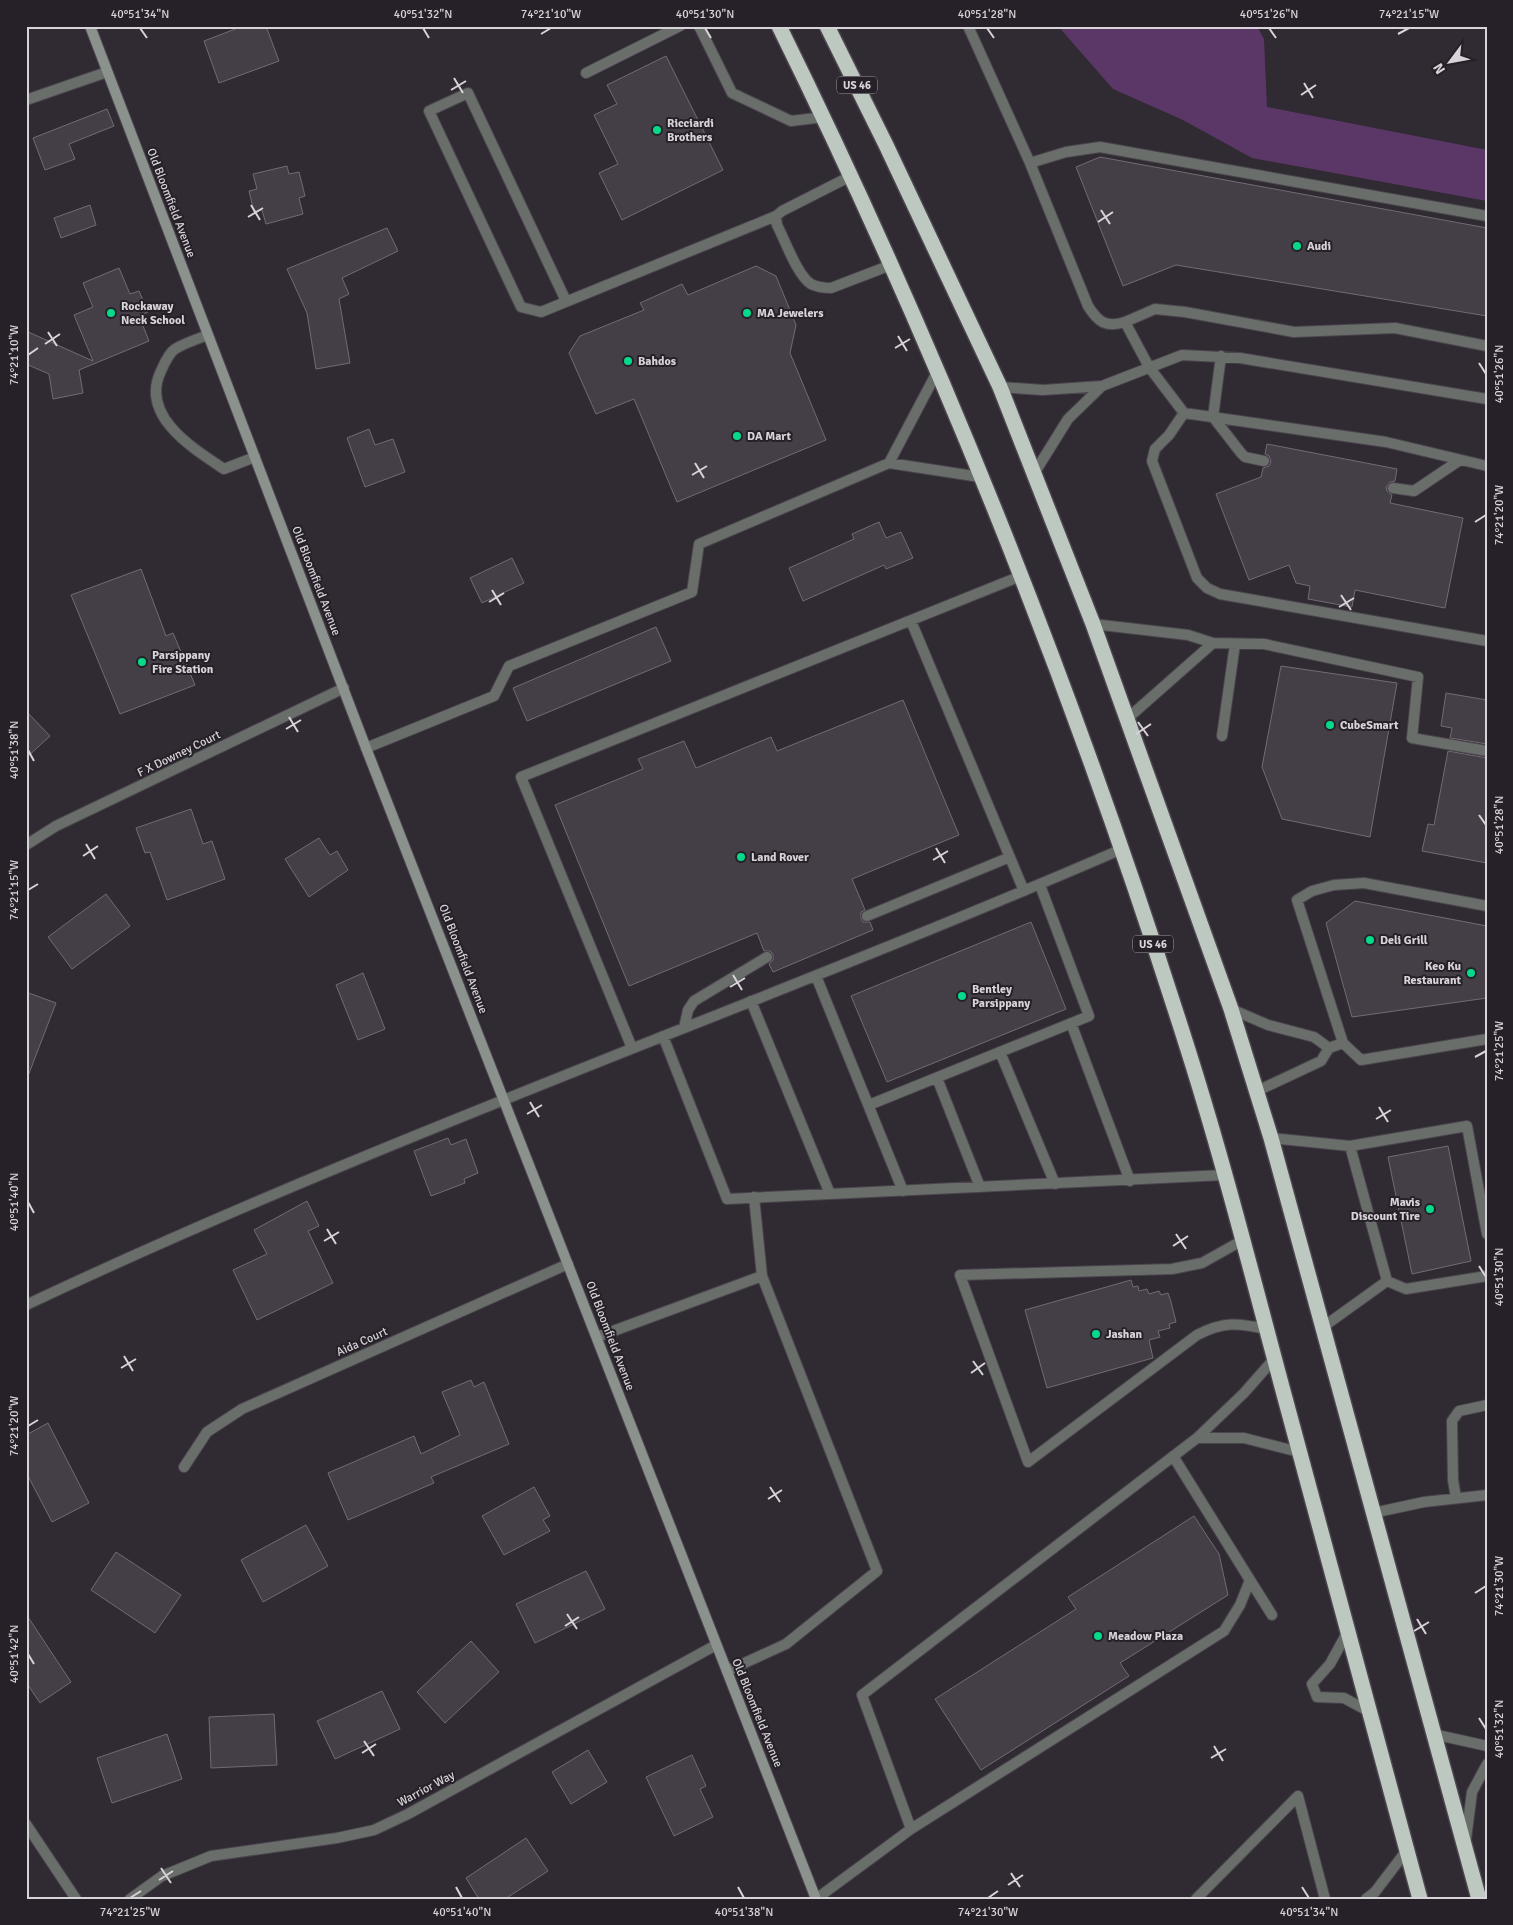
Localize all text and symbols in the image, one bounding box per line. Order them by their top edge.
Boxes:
text: 40°51'34"N [111,7,169,22]
text: 40°51'32"N [394,7,452,22]
text: 74°21'10"W [521,7,581,22]
text: 40°51'30"N [676,7,734,22]
text: 40°51'28"N [958,7,1016,22]
text: 40°51'26"N [1240,7,1298,22]
text: 74°21'15"W [1379,7,1439,22]
north arrow [1426,38,1476,88]
text: N [1430,60,1449,77]
road number: US 46 [837,76,877,94]
place label: Ricciardi Brothers [667,116,714,145]
marker: Ricciardi Brothers [651,124,663,136]
street label: Old Bloomfield Avenue [143,146,199,260]
place label: Audi [1307,239,1331,254]
marker: Audi [1291,240,1303,252]
place label: Rockaway Neck School [121,299,185,328]
place label: MA Jewelers [757,306,824,321]
marker: Rockaway Neck School [105,307,117,319]
marker: MA Jewelers [741,307,753,319]
text: 74°21'10"W [7,325,22,385]
text: 40°51'26"N [1492,345,1507,403]
place label: Bahdos [638,354,677,369]
marker: Bahdos [622,355,634,367]
place label: DA Mart [747,429,792,444]
marker: DA Mart [731,430,743,442]
text: 74°21'20"W [1492,485,1507,545]
street label: Old Bloomfield Avenue [288,524,344,638]
place label: Parsippany Fire Station [152,648,214,677]
marker: Parsippany Fire Station [136,656,148,668]
place label: CubeSmart [1340,718,1399,733]
marker: CubeSmart [1324,719,1336,731]
text: 40°51'38"N [7,721,22,779]
street label: F X Downey Court [135,727,223,781]
text: 40°51'28"N [1492,796,1507,854]
place label: Land Rover [751,850,809,865]
marker: Land Rover [735,851,747,863]
text: 74°21'15"W [7,860,22,920]
street label: Old Bloomfield Avenue [435,902,491,1016]
place label: Deli Grill [1380,933,1428,948]
marker: Deli Grill [1364,934,1376,946]
road number: US 46 [1133,936,1173,952]
place label: Keo Ku Restaurant [1403,959,1461,988]
marker: Keo Ku Restaurant [1465,967,1477,979]
place label: Bentley Parsippany [972,982,1030,1011]
marker: Bentley Parsippany [956,990,968,1002]
text: 74°21'25"W [1492,1021,1507,1081]
text: 40°51'40"N [7,1173,22,1231]
place label: Mavis Discount Tire [1351,1195,1421,1224]
marker: Mavis Discount Tire [1424,1203,1436,1215]
text: 40°51'30"N [1492,1248,1507,1306]
street label: Old Bloomfield Avenue [582,1279,638,1393]
street label: Aida Court [334,1324,390,1360]
place label: Jashan [1106,1327,1143,1342]
marker: Jashan [1090,1328,1102,1340]
text: 74°21'20"W [7,1396,22,1456]
text: 74°21'30"W [1492,1556,1507,1616]
text: 40°51'42"N [7,1625,22,1683]
place label: Meadow Plaza [1108,1629,1183,1644]
marker: Meadow Plaza [1092,1630,1104,1642]
street label: Old Bloomfield Avenue [728,1656,786,1770]
text: 40°51'32"N [1492,1700,1507,1758]
street label: Warrior Way [395,1767,458,1810]
text: 74°21'25"W [100,1905,160,1920]
text: 40°51'40"N [433,1905,491,1920]
text: 40°51'38"N [715,1905,773,1920]
text: 74°21'30"W [958,1905,1018,1920]
text: 40°51'34"N [1280,1905,1338,1920]

